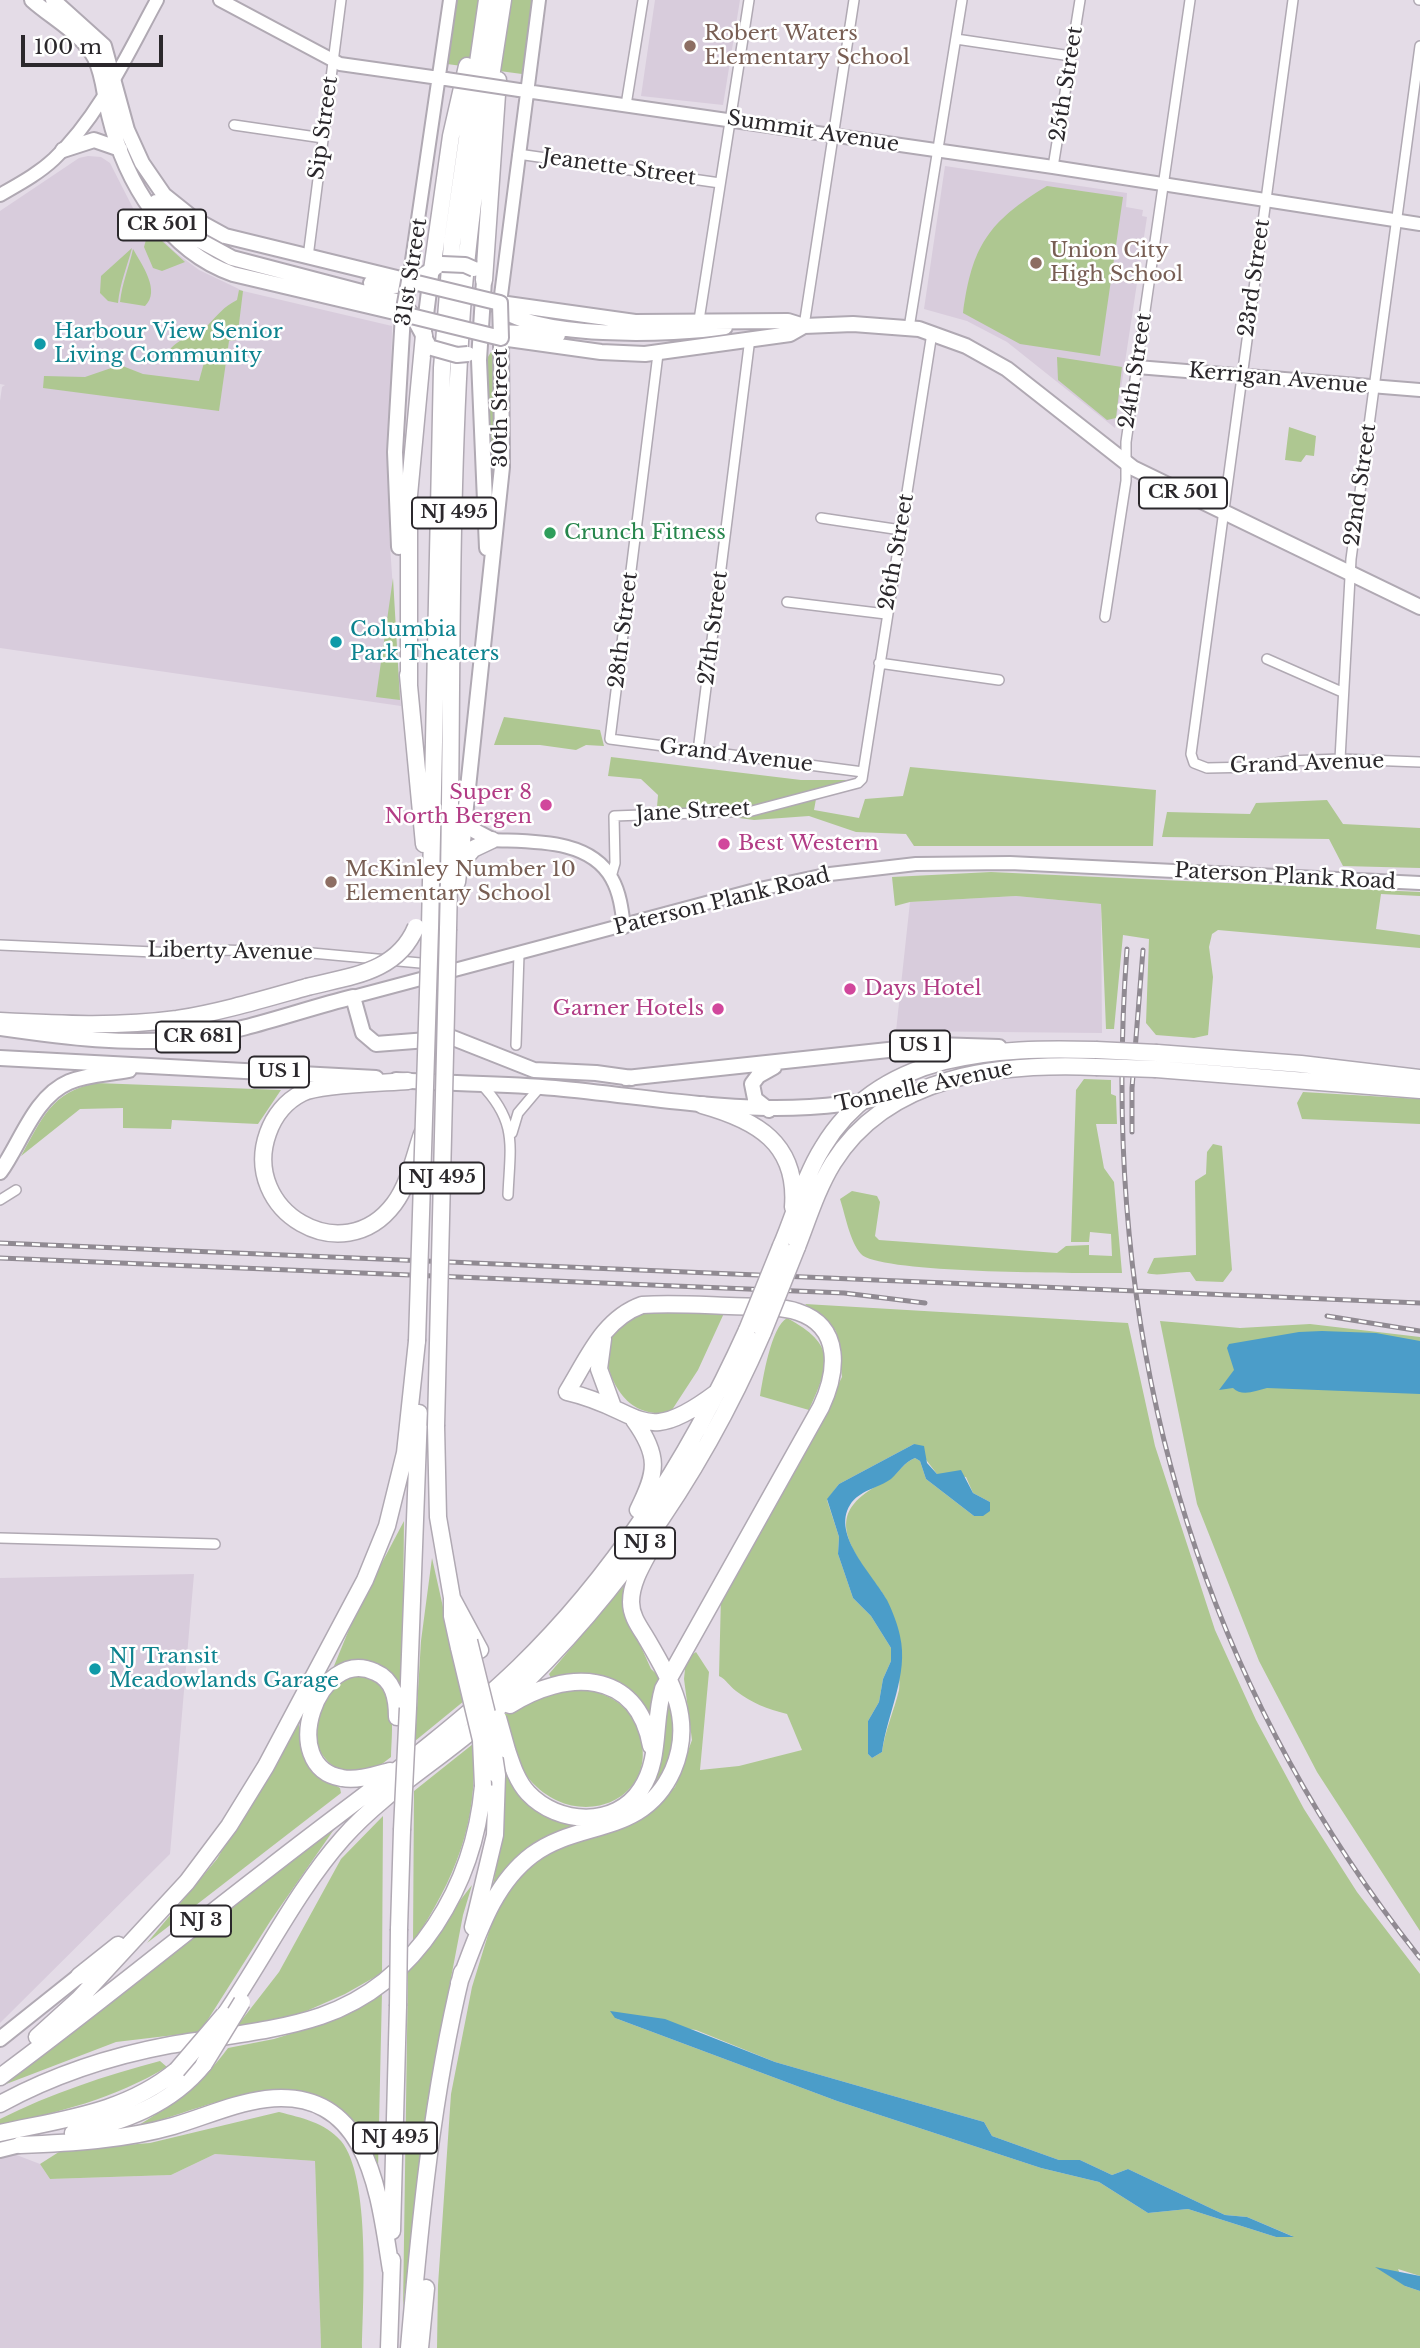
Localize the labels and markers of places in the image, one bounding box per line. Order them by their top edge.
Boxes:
place label: Robert Waters Elementary School [704,21,910,71]
marker: Robert Waters Elementary School [682,38,698,54]
place label: Union City High School [1050,238,1183,288]
marker: Union City High School [1028,255,1044,271]
place label: Harbour View Senior Living Community [54,319,283,369]
marker: Harbour View Senior Living Community [32,336,48,352]
place label: Crunch Fitness [564,520,726,546]
marker: Crunch Fitness [542,525,558,541]
place label: Columbia Park Theaters [350,617,499,667]
marker: Columbia Park Theaters [328,634,344,650]
place label: Super 8 North Bergen [384,780,532,830]
marker: Super 8 North Bergen [538,797,554,813]
place label: Best Western [738,831,879,857]
marker: Best Western [716,836,732,852]
place label: McKinley Number 10 Elementary School [345,857,576,907]
marker: McKinley Number 10 Elementary School [323,874,339,890]
place label: Days Hotel [864,976,982,1002]
marker: Days Hotel [842,981,858,997]
place label: Garner Hotels [553,996,704,1022]
marker: Garner Hotels [710,1001,726,1017]
place label: NJ Transit Meadowlands Garage [109,1644,339,1694]
marker: NJ Transit Meadowlands Garage [87,1661,103,1677]

